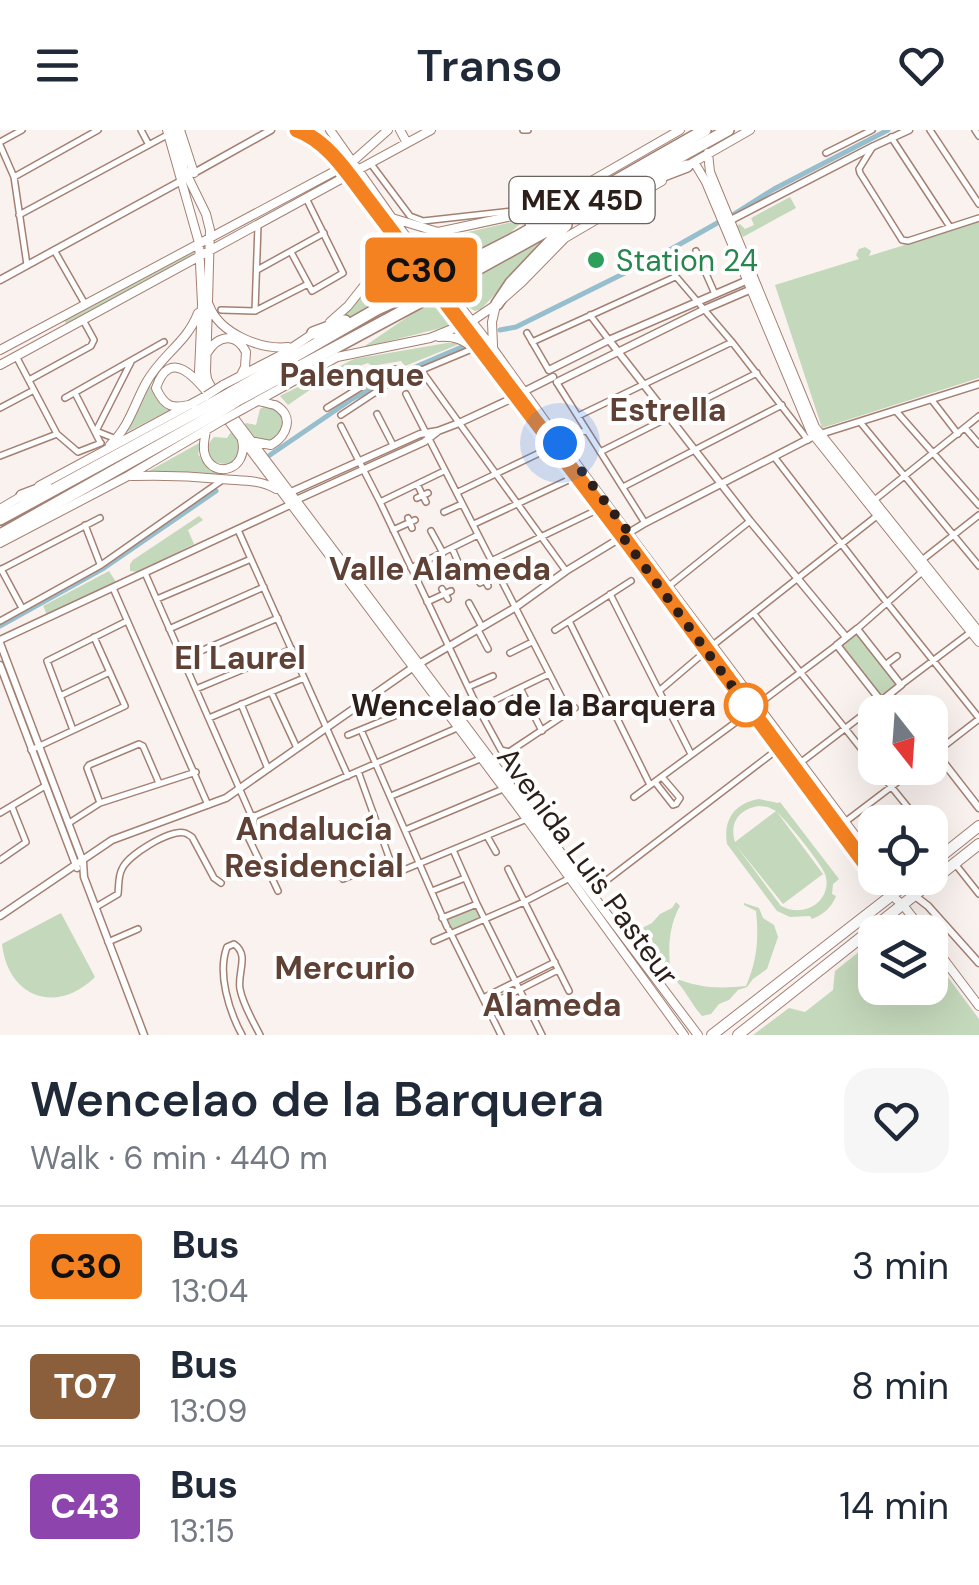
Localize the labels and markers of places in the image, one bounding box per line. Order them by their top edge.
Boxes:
place label: Station 24 [616,241,758,280]
marker: Station 24 [585,249,607,271]
marker: Wencelao de la Barquera [725,684,767,726]
place label: Wencelao de la Barquera [351,686,716,725]

